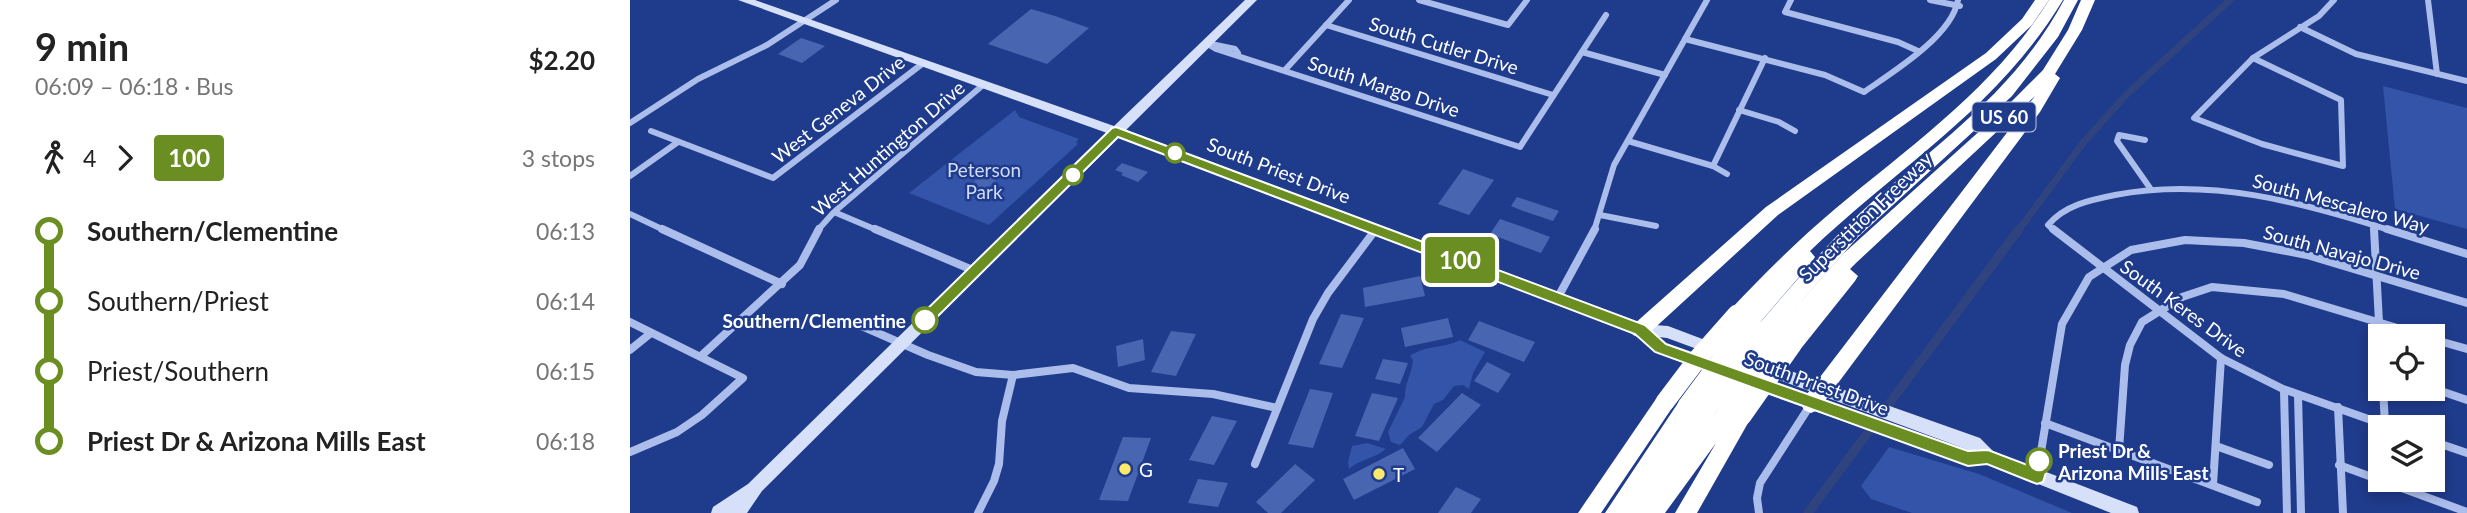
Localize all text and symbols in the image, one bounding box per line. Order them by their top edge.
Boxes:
street label: South Cutler Drive [1367,11,1521,79]
text: 9 min [35,23,129,69]
text: $2.20 [529,44,595,76]
street label: West Geneva Drive [767,50,909,168]
street label: South Margo Drive [1305,51,1463,121]
text: 06:09 – 06:18 · Bus [35,72,234,100]
street label: West Huntington Drive [807,76,969,220]
road number: US 60 [1972,103,2036,132]
street label: South Priest Drive [1204,132,1354,208]
icon: walk [35,139,73,177]
icon: forward [106,139,144,177]
text: 100 [168,143,210,172]
unlabelled marker [1165,143,1185,163]
text: 4 [83,144,96,172]
text: 3 stops [522,144,595,172]
street label: Superstition Freeway [1794,146,1937,286]
park label: Peterson Park [947,158,1021,203]
unlabelled marker [1063,165,1083,185]
street label: South Mescalero Way [2250,168,2432,238]
text: Southern/Clementine [87,215,338,247]
text: 06:13 [536,217,595,245]
street label: South Navajo Drive [2261,220,2423,284]
line badge: 100 [1420,237,1500,283]
text: 100 [1439,245,1481,274]
street label: South Keres Drive [2116,254,2252,362]
text: Southern/Priest [87,285,269,317]
text: 06:14 [536,287,595,315]
marker: Southern/Clementine [912,307,938,333]
place label: Southern/Clementine [722,309,906,332]
map controls [2368,324,2445,492]
button: locate [2368,324,2445,401]
street label: South Priest Drive [1742,346,1892,420]
text: Priest/Southern [87,355,269,387]
text: 06:15 [536,357,595,385]
button: layers [2368,415,2445,492]
text: Priest Dr & Arizona Mills East [87,425,426,457]
text: 06:18 [536,427,595,455]
place label: Priest Dr & Arizona Mills East [2057,439,2209,484]
marker: Priest Dr & Arizona Mills East [2026,448,2052,474]
place label: G [1139,458,1153,481]
marker: G [1117,461,1133,477]
place label: T [1393,463,1404,486]
marker: T [1371,466,1387,482]

